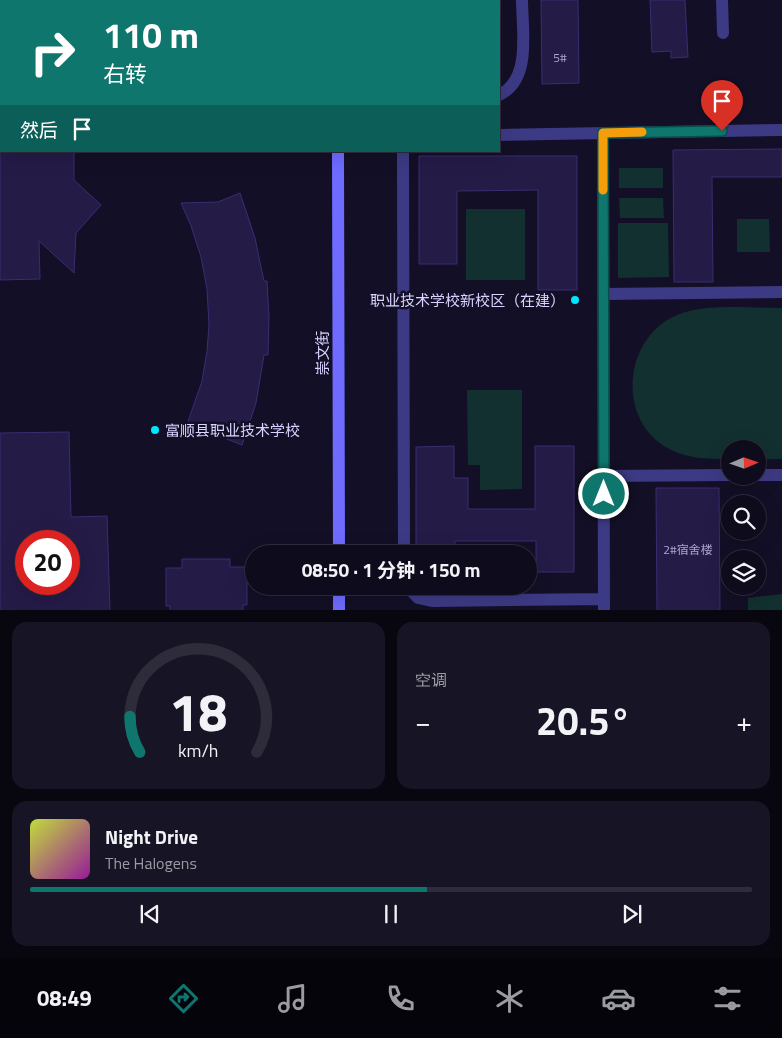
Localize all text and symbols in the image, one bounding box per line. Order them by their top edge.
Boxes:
text: 110 m [103,8,199,62]
icon: right [20,20,85,85]
house number: 5# [553,48,567,67]
text: 右转 [103,57,147,91]
pin [701,80,743,131]
icon: arrive [708,87,736,115]
text: 然后 [20,115,58,144]
icon: arrive [68,115,96,143]
place label: 职业技术学校新校区（在建） [370,289,565,312]
marker: 职业技术学校新校区（在建） [569,294,581,306]
street label: 崇文街 [311,330,334,376]
place label: 富顺县职业技术学校 [165,419,300,442]
marker: 富顺县职业技术学校 [149,424,161,436]
north arrow [721,440,766,485]
map controls [721,440,766,595]
position arrow [577,467,629,519]
button: search [721,495,766,540]
speed limit sign: 20 [15,530,80,595]
house number: 2#宿舍楼 [663,540,713,559]
button: layers [721,550,766,595]
text: 08:50 · 1 分钟 · 150 m [302,555,480,584]
text: 空调 [415,668,447,692]
text: 18 [169,672,228,751]
text: 20.5° [536,692,631,750]
text: − [415,700,431,743]
text: + [736,700,752,743]
text: km/h [178,737,219,764]
text: Night Drive [105,822,198,851]
text: The Halogens [105,851,197,875]
icon: previous [136,900,164,928]
icon: pause [377,900,405,928]
icon: next [618,900,646,928]
text: 08:49 [37,981,92,1015]
icon: directions [166,981,201,1016]
icon: music [275,981,310,1016]
icon: phone [383,981,418,1016]
icon: climate [492,981,527,1016]
icon: car [601,981,636,1016]
icon: filters [710,981,745,1016]

